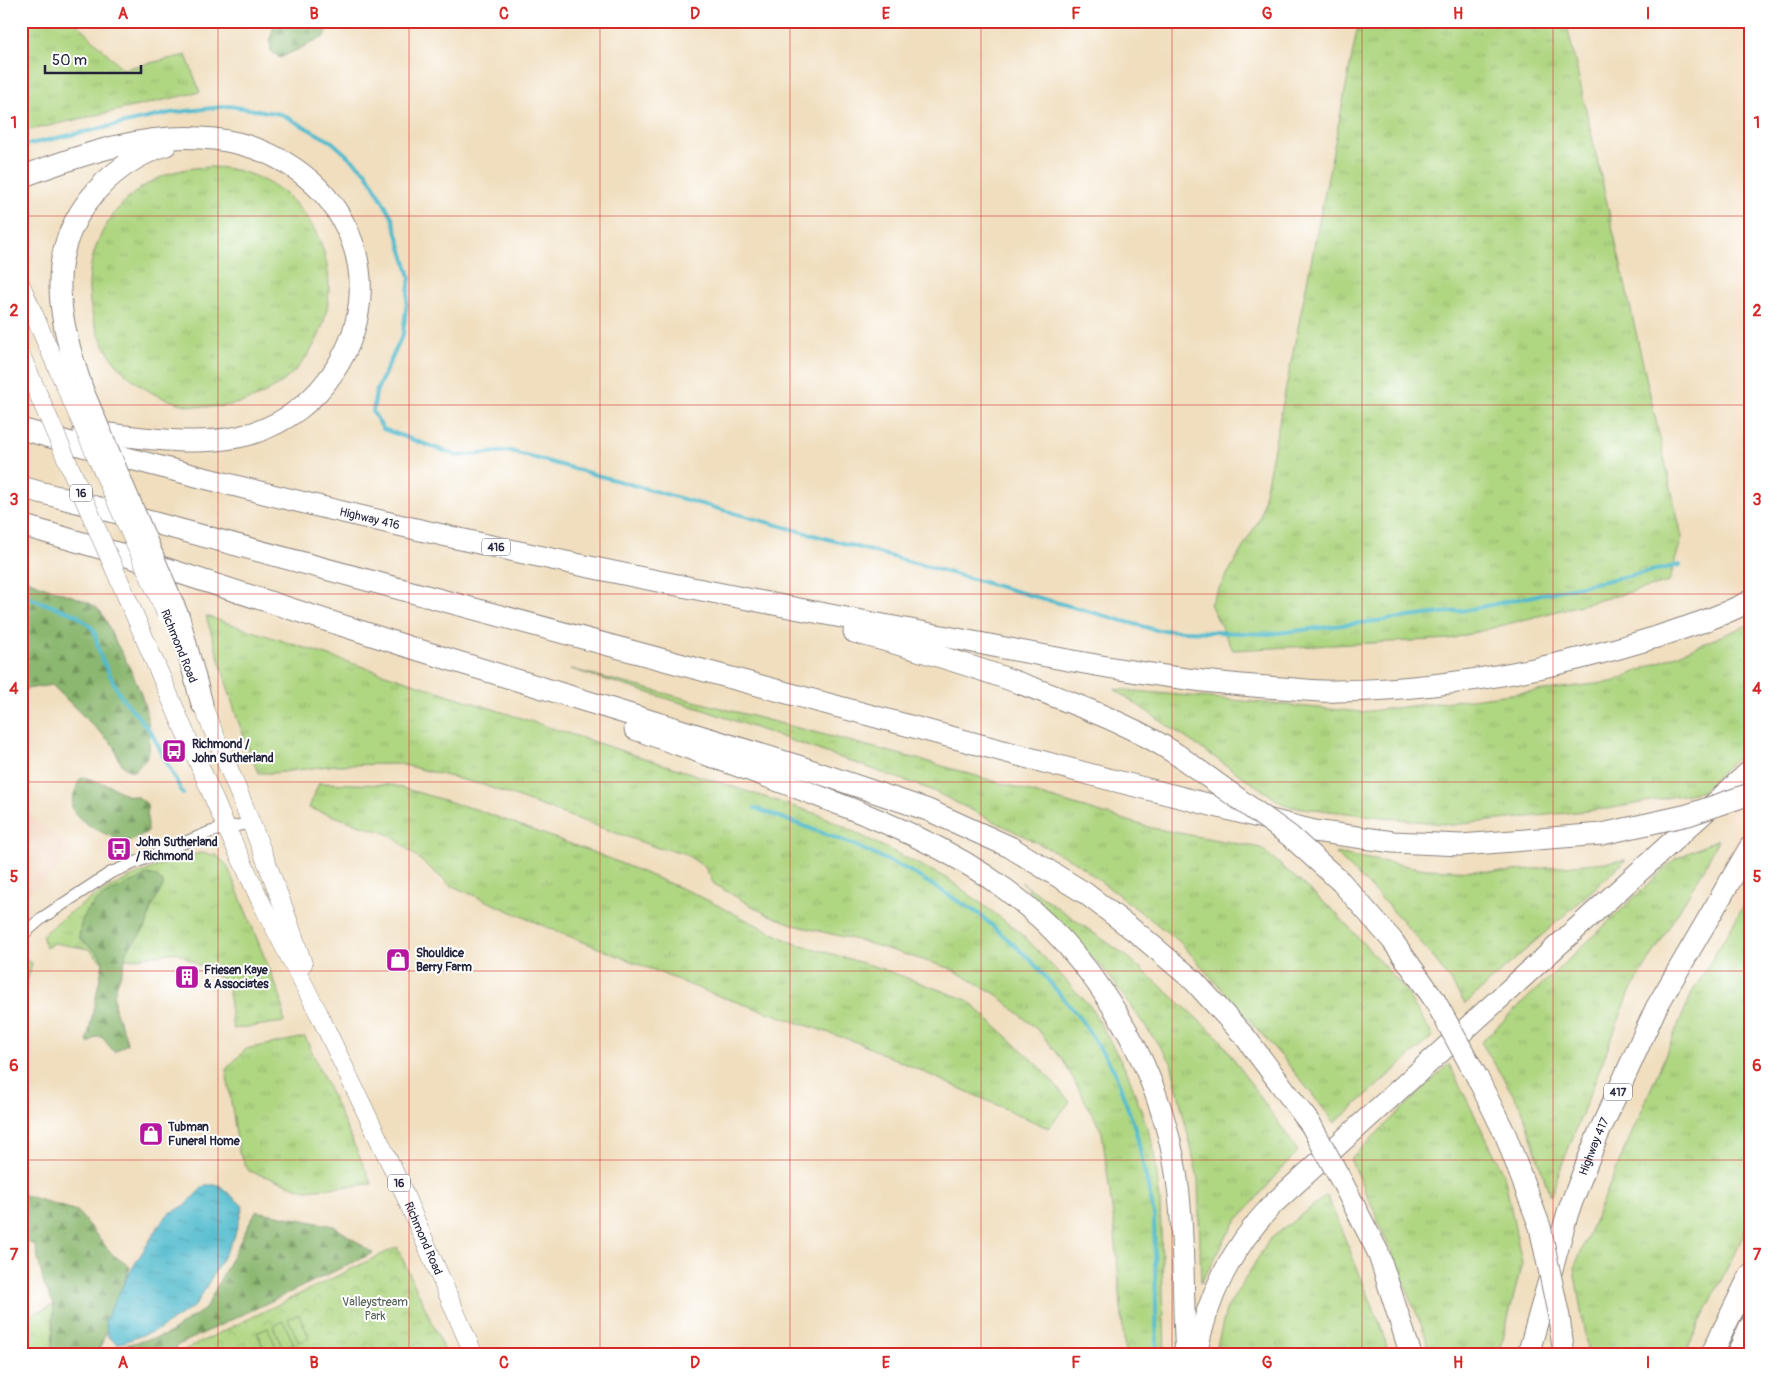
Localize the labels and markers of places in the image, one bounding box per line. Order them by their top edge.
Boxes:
place label: Richmond / John Sutherland [192,737,274,766]
bus stop icon: Richmond / John Sutherland [161,738,187,764]
place label: John Sutherland / Richmond [136,835,218,864]
bus stop icon: John Sutherland / Richmond [106,836,132,862]
place label: Shouldice Berry Farm [416,946,472,975]
shop icon: Shouldice Berry Farm [385,947,411,973]
place label: Friesen Kaye & Associates [204,963,269,992]
building icon: Friesen Kaye & Associates [174,964,200,990]
place label: Tubman Funeral Home [167,1120,241,1149]
shop icon: Tubman Funeral Home [138,1121,164,1147]

